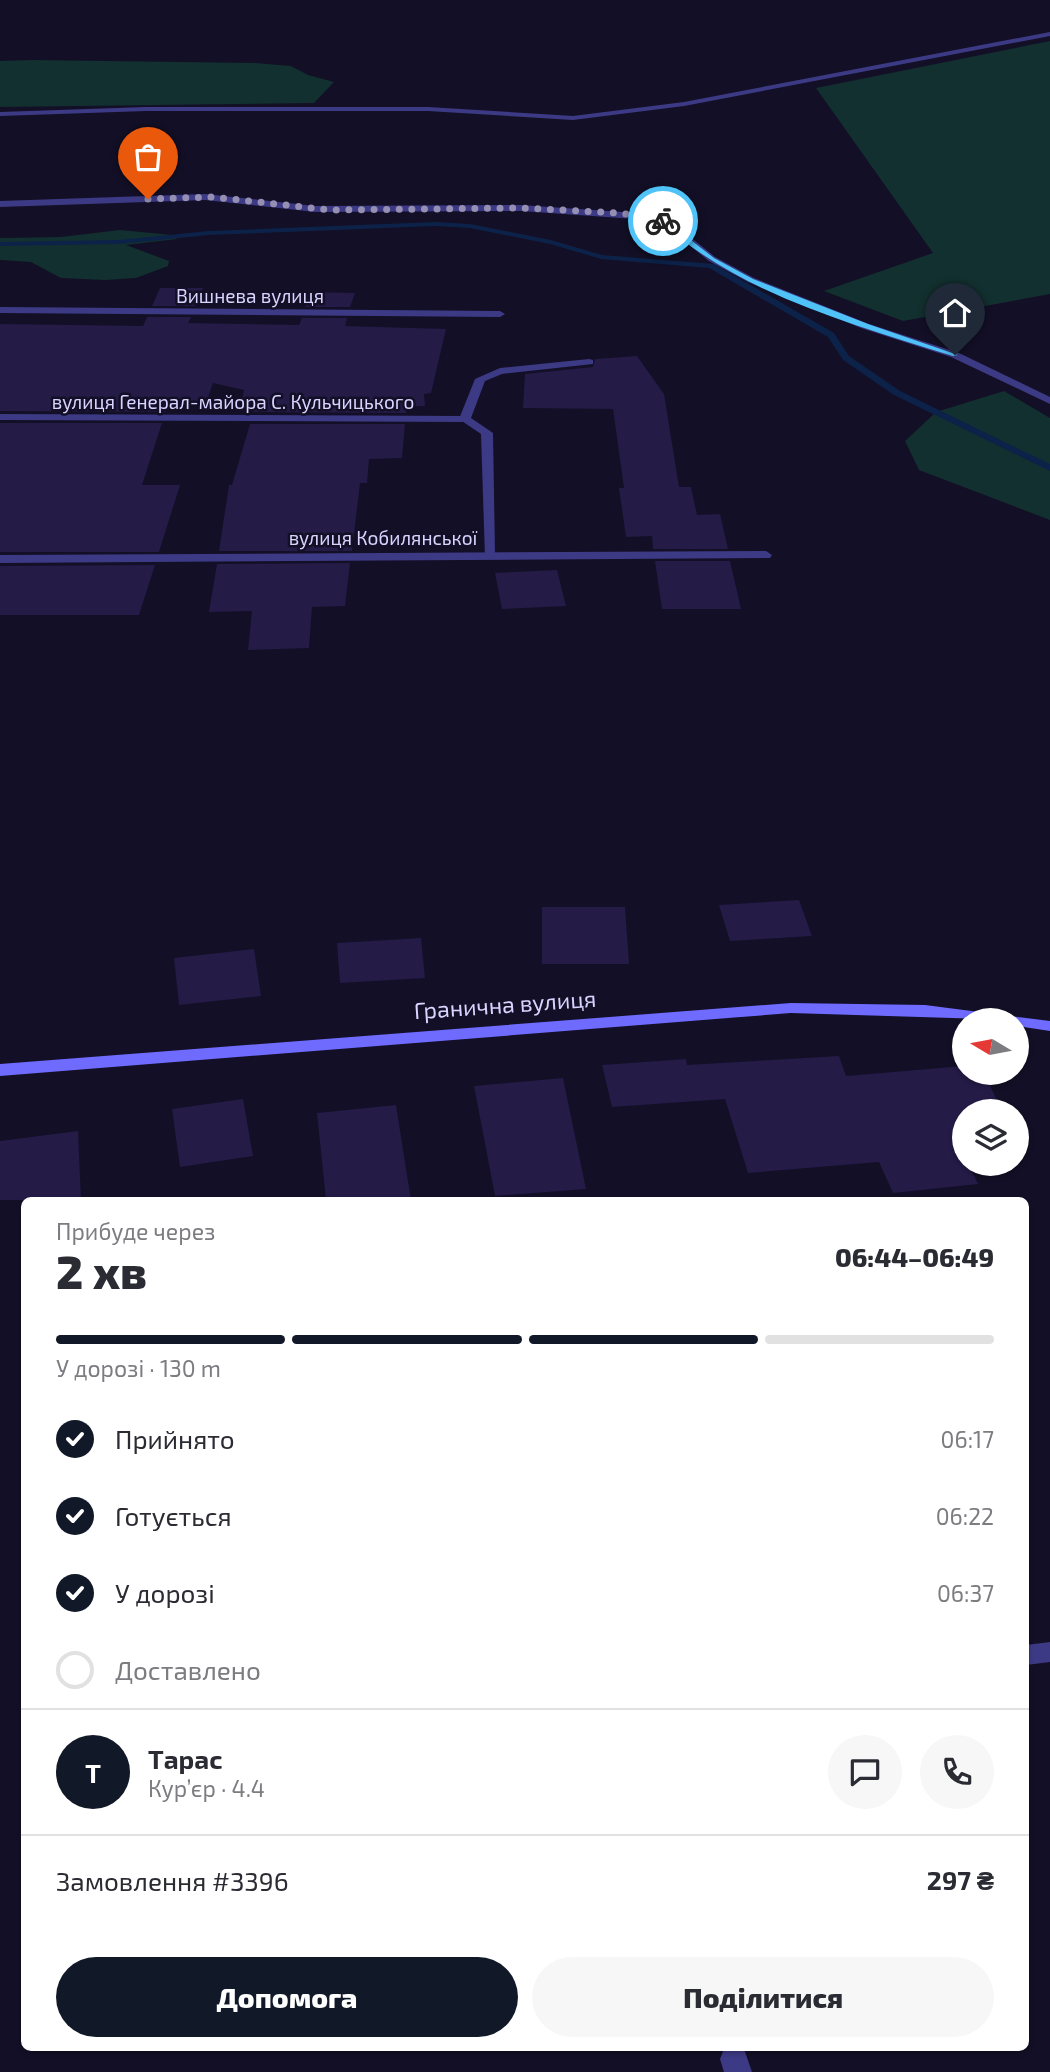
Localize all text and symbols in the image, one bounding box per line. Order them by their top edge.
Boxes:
pin [118,127,178,199]
icon: bag [129,138,167,176]
courier [628,186,698,256]
icon: bike [644,202,682,240]
pin [925,283,985,355]
street label: Вишнева вулиця [176,284,324,308]
icon: home [936,294,974,332]
street label: вулиця Генерал-майора С. Кульчицького [52,390,414,414]
street label: вулиця Кобилянської [289,526,478,550]
street label: Гранична вулиця [413,984,597,1025]
north arrow [952,1008,1029,1085]
map controls [952,1008,1029,1176]
button: layers [952,1099,1029,1176]
text: Прибуде через [56,1217,216,1245]
text: 06:44–06:49 [835,1241,994,1272]
text: 2 хв [56,1243,147,1298]
text: У дорозі · 130 m [56,1354,221,1382]
icon: check [56,1420,94,1458]
text: Прийнято [115,1423,235,1454]
text: 06:17 [941,1425,994,1453]
icon: check [56,1497,94,1535]
text: Готується [115,1500,232,1531]
text: 06:22 [936,1502,994,1530]
icon: check [56,1574,94,1612]
text: У дорозі [115,1577,215,1608]
text: 06:37 [937,1579,994,1607]
text: Доставлено [115,1654,261,1685]
button: chat [828,1735,902,1809]
button: phone [920,1735,994,1809]
text: Тарас [148,1743,222,1774]
text: Т [85,1757,101,1788]
text: Кур’єр · 4.4 [148,1774,265,1802]
text: 297 ₴ [927,1864,994,1895]
text: Замовлення #3396 [56,1865,289,1896]
button: Допомога [56,1957,518,2037]
button: Поділитися [532,1957,994,2037]

